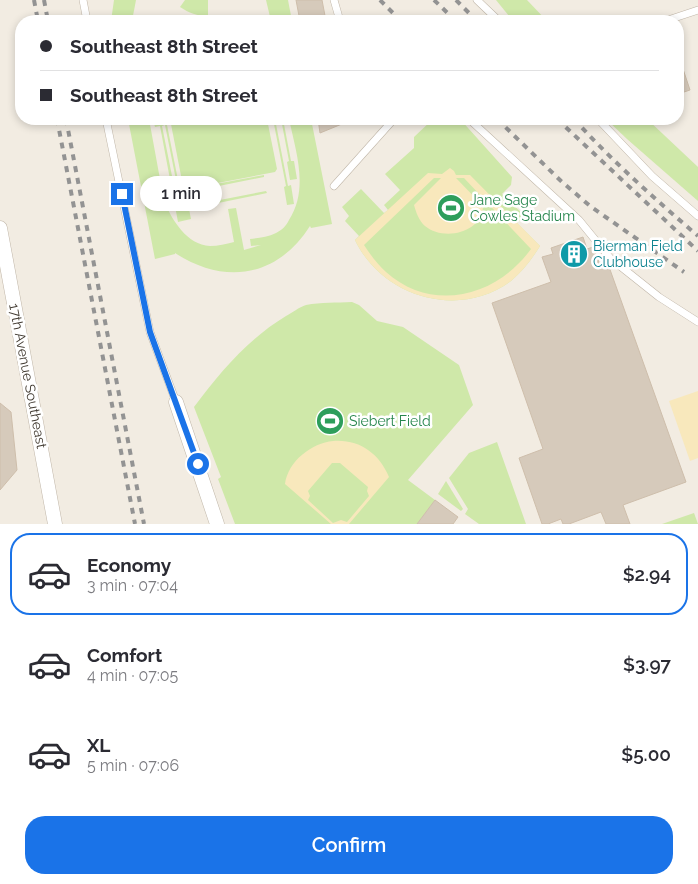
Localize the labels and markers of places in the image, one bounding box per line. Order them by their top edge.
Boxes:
place label: Jane Sage Cowles Stadium [470,192,575,224]
sports icon: Jane Sage Cowles Stadium [436,193,466,223]
place label: Bierman Field Clubhouse [593,238,683,270]
building icon: Bierman Field Clubhouse [559,239,589,269]
sports icon: Siebert Field [315,406,345,436]
place label: Siebert Field [349,413,431,429]

